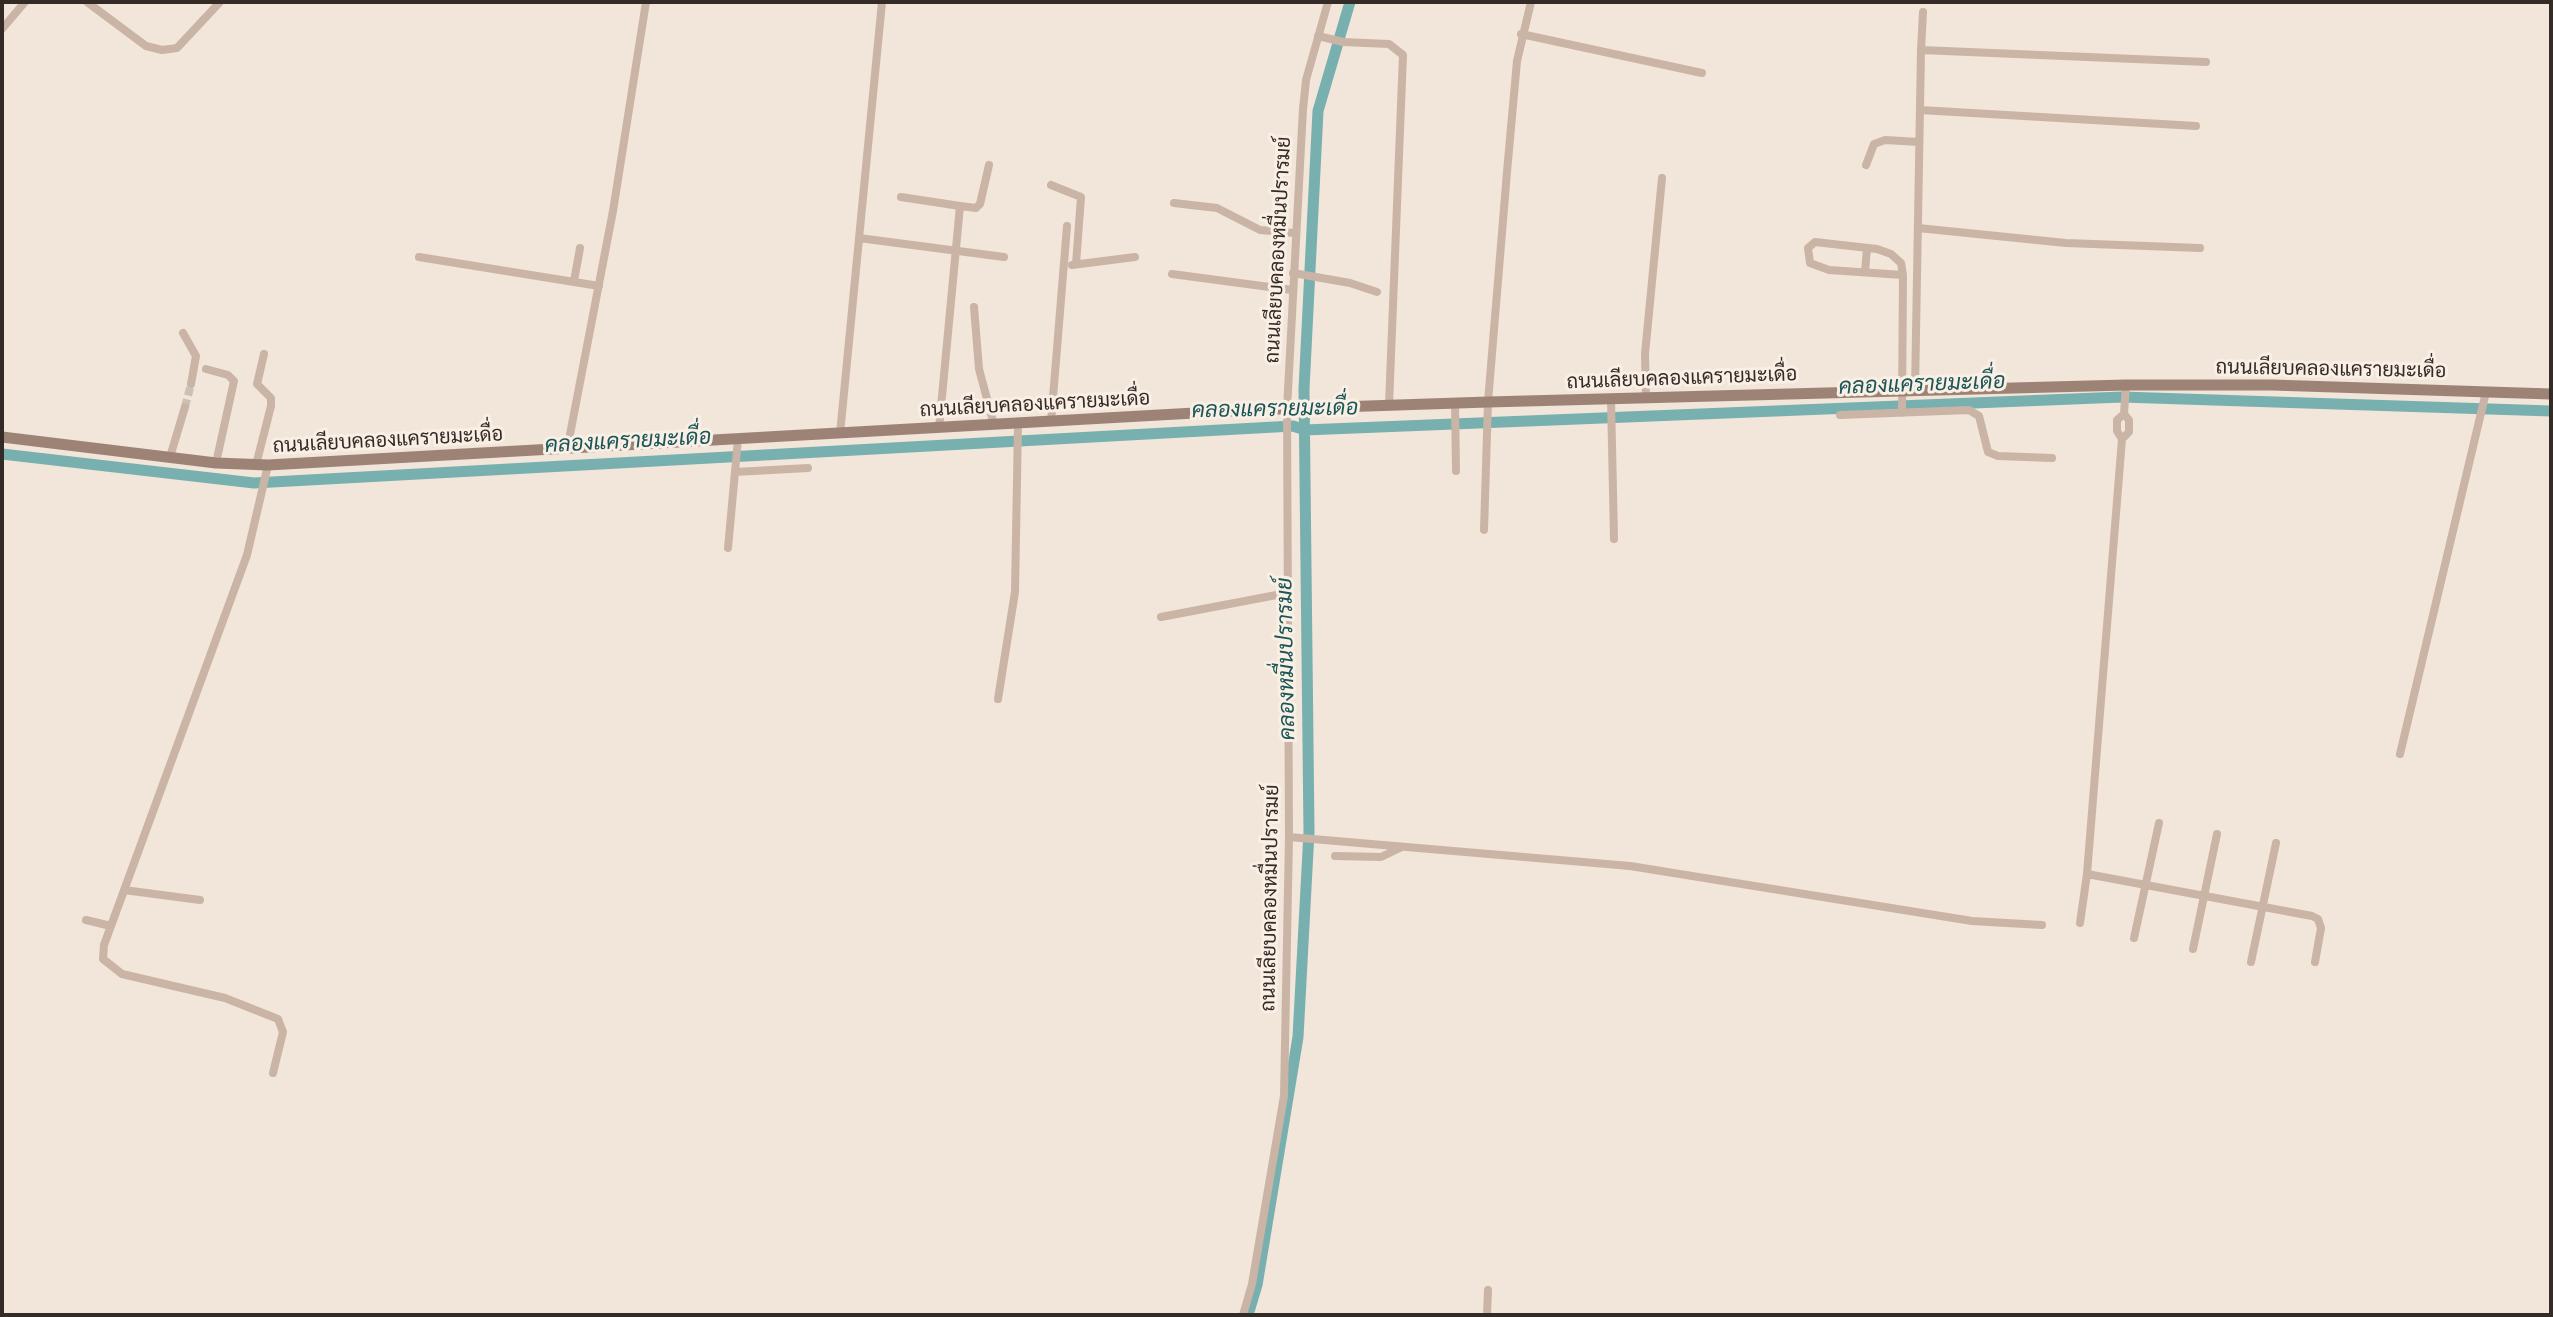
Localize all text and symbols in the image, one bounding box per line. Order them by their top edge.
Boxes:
street label: ถนนเลียบคลองหมื่นปรารมย์ [1261,136,1297,364]
street label: ถนนเลียบคลองแครายมะเดื่อ [2215,356,2447,384]
street label: ถนนเลียบคลองแครายมะเดื่อ [1566,363,1798,395]
water label: คลองแครายมะเดื่อ [1838,369,2006,401]
street label: ถนนเลียบคลองแครายมะเดื่อ [919,387,1151,423]
water label: คลองแครายมะเดื่อ [1191,395,1359,425]
street label: ถนนเลียบคลองแครายมะเดื่อ [272,423,504,459]
water label: คลองแครายมะเดื่อ [544,424,712,460]
water label: คลองหมื่นปรารมย์ [1272,577,1302,741]
street label: ถนนเลียบคลองหมื่นปรารมย์ [1257,784,1285,1012]

